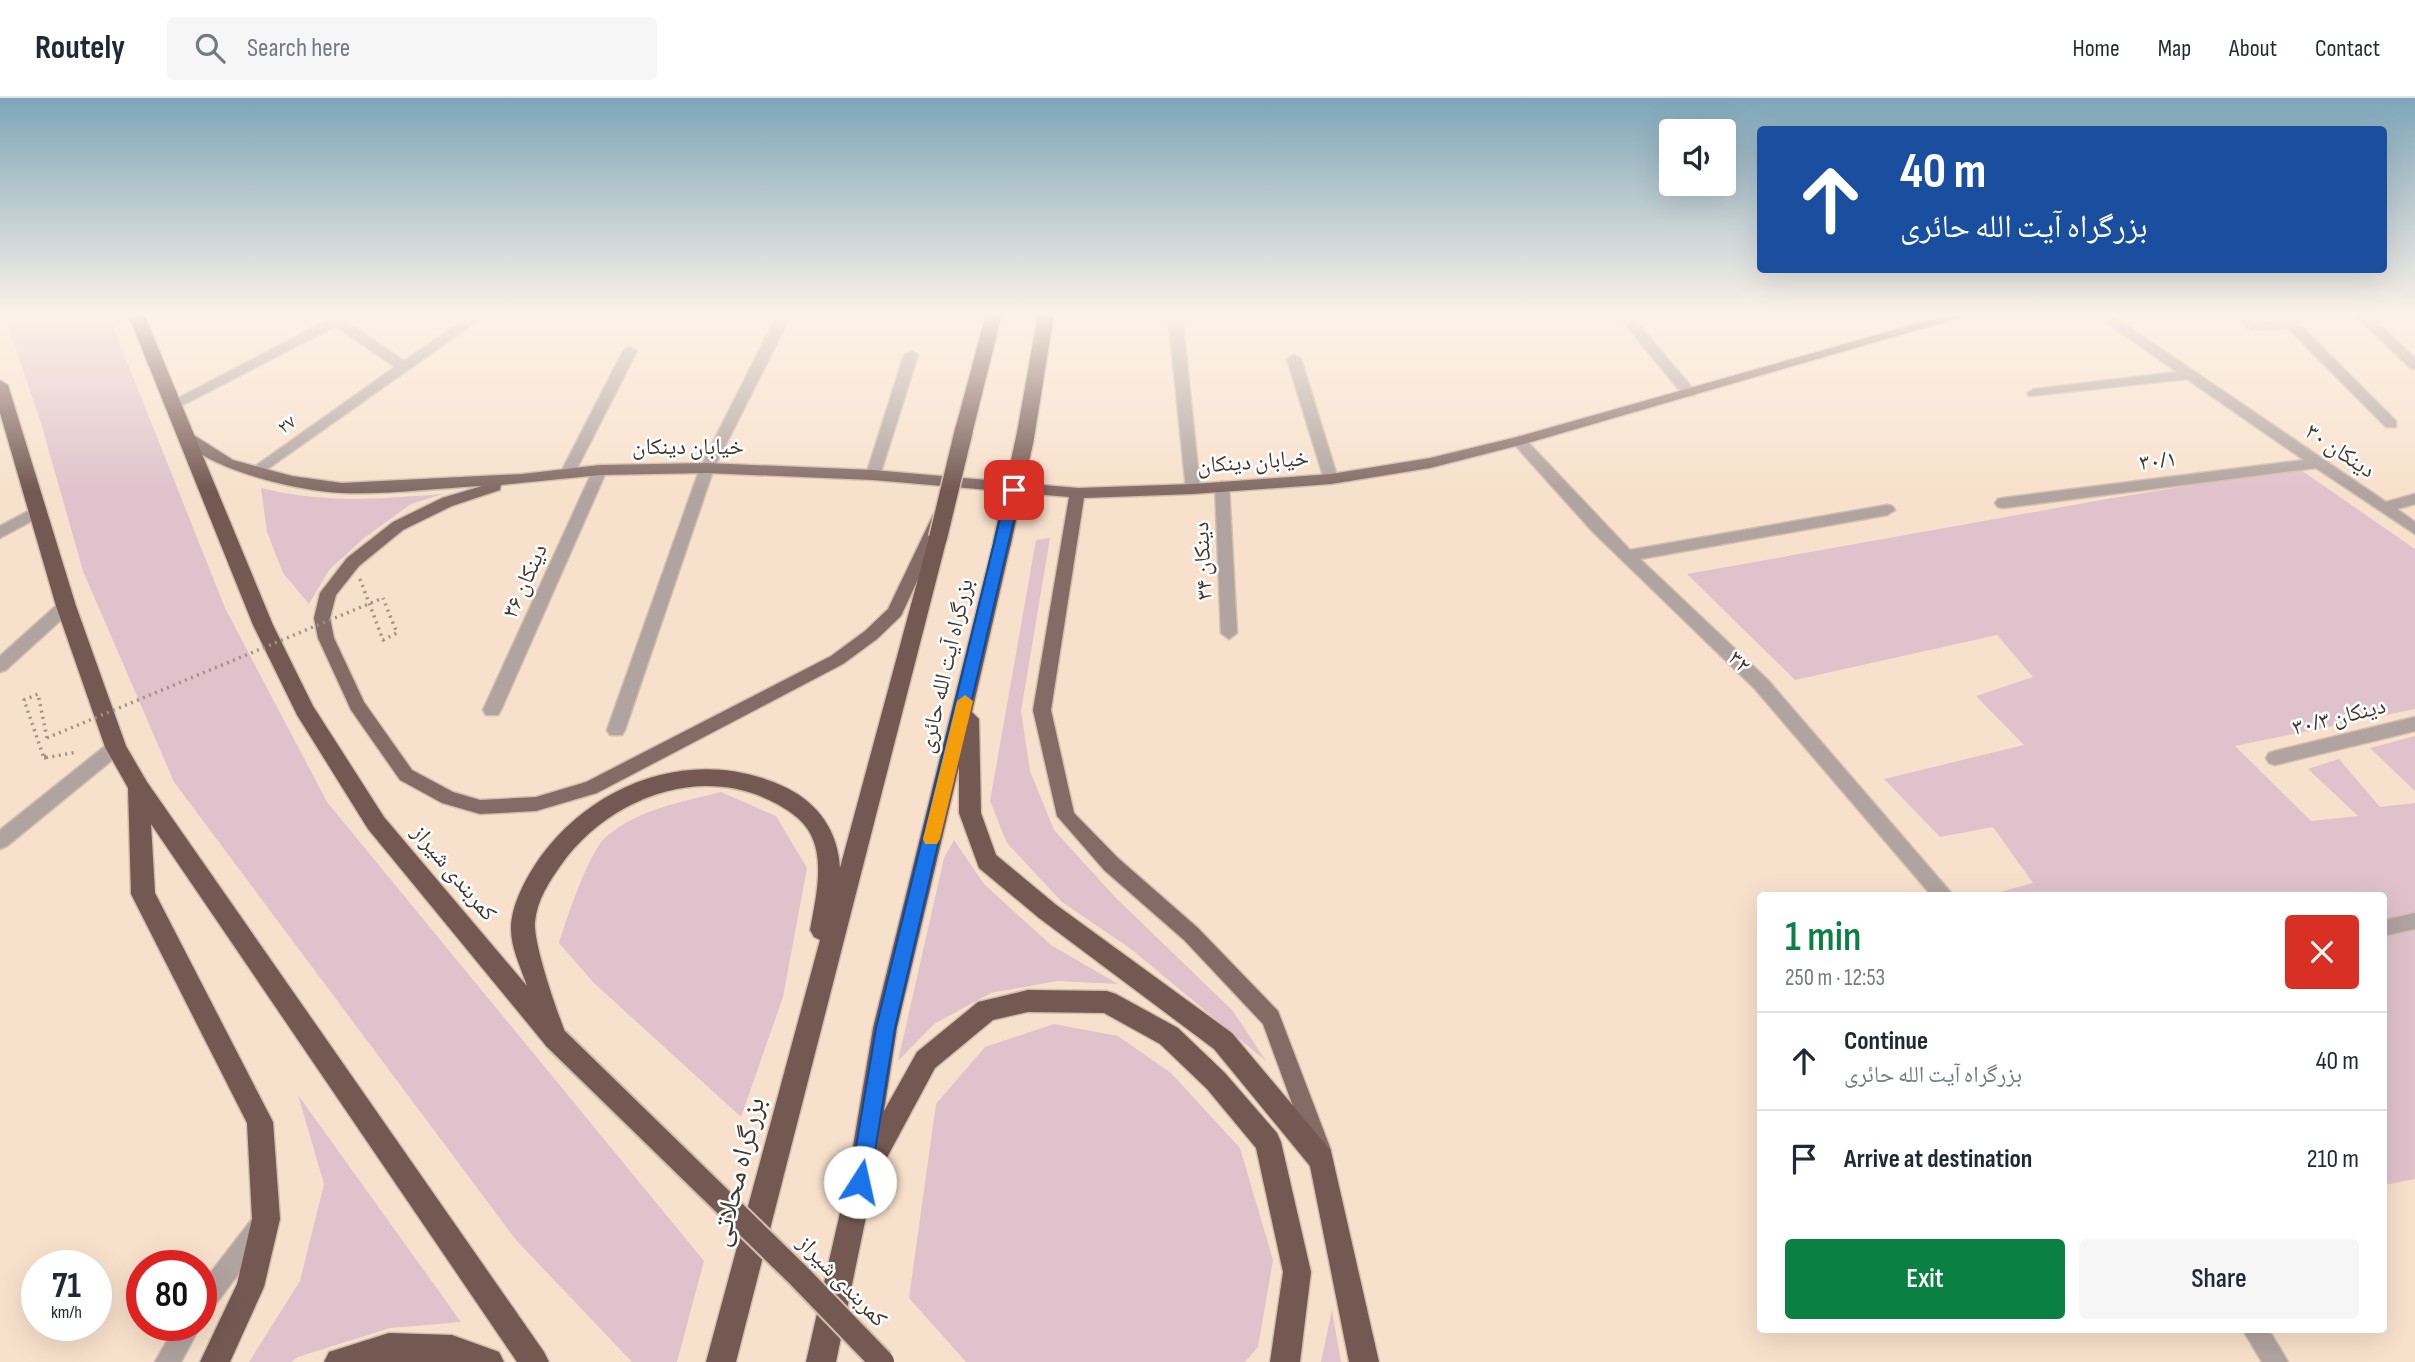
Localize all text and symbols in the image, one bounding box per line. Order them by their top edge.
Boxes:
search box [167,17,657,80]
text: Routely [35,28,125,68]
icon: search [191,29,229,67]
text: Search here [247,33,350,64]
text: Home [2072,34,2120,63]
text: Map [2158,34,2191,63]
text: About [2229,34,2277,63]
text: Contact [2315,34,2380,63]
map controls [1659,119,1736,196]
button: sound [1659,119,1736,196]
text: 40 m [1900,143,1986,202]
icon: ahead [1785,154,1876,245]
text: بزرگراه آیت الله حائری [1900,208,2148,247]
street label: ۲۷ [273,410,301,439]
street label: ۳۰ دینکان [2300,418,2380,484]
street label: خیابان دینکان [632,433,744,461]
street label: خیابان دینکان [1196,444,1310,480]
street label: ۳۰/۱ [2138,445,2178,477]
pin [984,460,1044,520]
icon: arrive [995,471,1033,509]
street label: ۳۴ دینکان [1187,521,1219,601]
street label: ۳۶ دینکان [496,540,554,622]
street label: بزرگراه آیت الله حائری [912,576,980,756]
street label: ۳۲ [1722,645,1756,679]
street label: ۳۰/۳ دینکان [2289,692,2389,742]
street label: کمربندی شیراز [405,818,503,927]
text: 1 min [1785,912,1861,963]
button: close [2285,915,2359,989]
text: 250 m · 12:53 [1785,964,1885,992]
text: Continue [1844,1026,1928,1057]
icon: ahead [1785,1042,1823,1080]
text: 40 m [2316,1046,2359,1077]
text: بزرگراه آیت الله حائری [1844,1061,2022,1089]
street label: بزرگراه محلاتی [704,1094,772,1250]
icon: arrive [1785,1140,1823,1178]
text: Arrive at destination [1844,1144,2032,1175]
text: 210 m [2307,1144,2359,1175]
position arrow [823,1145,897,1219]
street label: کمربندی شیراز [791,1228,893,1333]
button: Exit [1785,1239,2065,1319]
button: Share [2079,1239,2359,1319]
speed limit sign: 80 [126,1250,217,1341]
text: 71 [52,1265,81,1308]
text: km/h [51,1302,82,1323]

